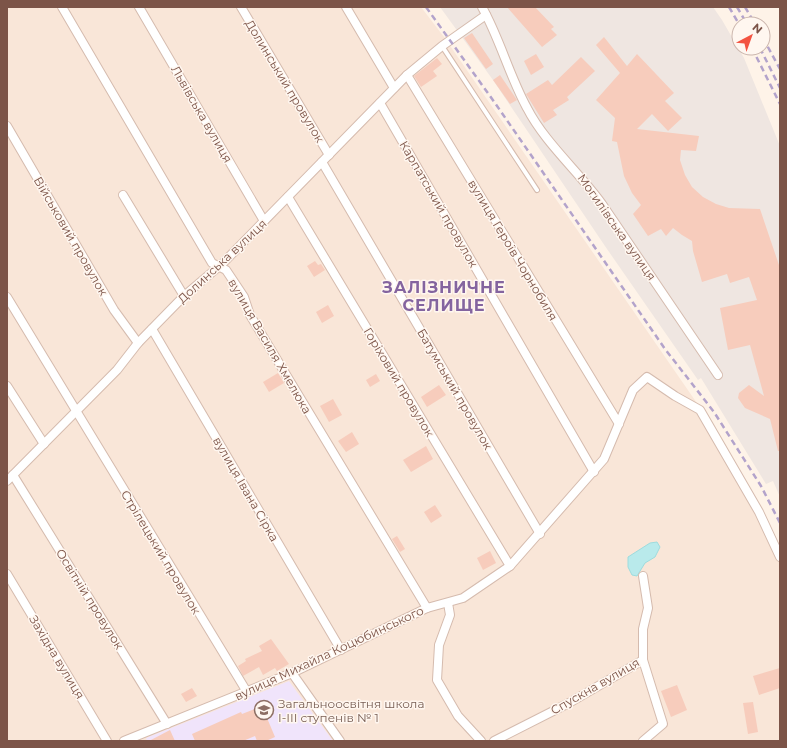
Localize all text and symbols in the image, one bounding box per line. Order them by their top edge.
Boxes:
north arrow [731,16,771,56]
street label: Долинський провулок [242,17,328,145]
text: N [750,20,766,37]
street label: Львівська вулиця [168,63,236,165]
street label: Карпатський провулок [397,138,481,270]
street label: Могилівська вулиця [574,171,660,283]
street label: Військовий провулок [31,174,111,298]
street label: вулиця Героїв Чорнобиля [465,177,561,323]
street label: Долинська вулиця [174,216,270,306]
street label: вулиця Василя Хмелюка [225,276,315,416]
district label: ЗАЛІЗНИЧНЕ СЕЛИЩЕ [381,278,506,315]
street label: Горіховий провулок [360,325,438,440]
street label: Батумський провулок [414,326,496,452]
street label: вулиця Івана Сірка [210,434,282,544]
street label: Стрілецький провулок [118,487,204,617]
street label: Освітній провулок [53,546,127,652]
street label: вулиця Михайла Коцюбинського [232,602,426,703]
street label: Західна вулиця [26,612,88,702]
street label: Спускна вулиця [548,654,642,718]
place label: Загальноосвітня школа І-ІІІ ступенів № 1 [278,696,424,725]
school or university icon: Загальноосвітня школа І-ІІІ ступенів № 1 [253,699,275,721]

